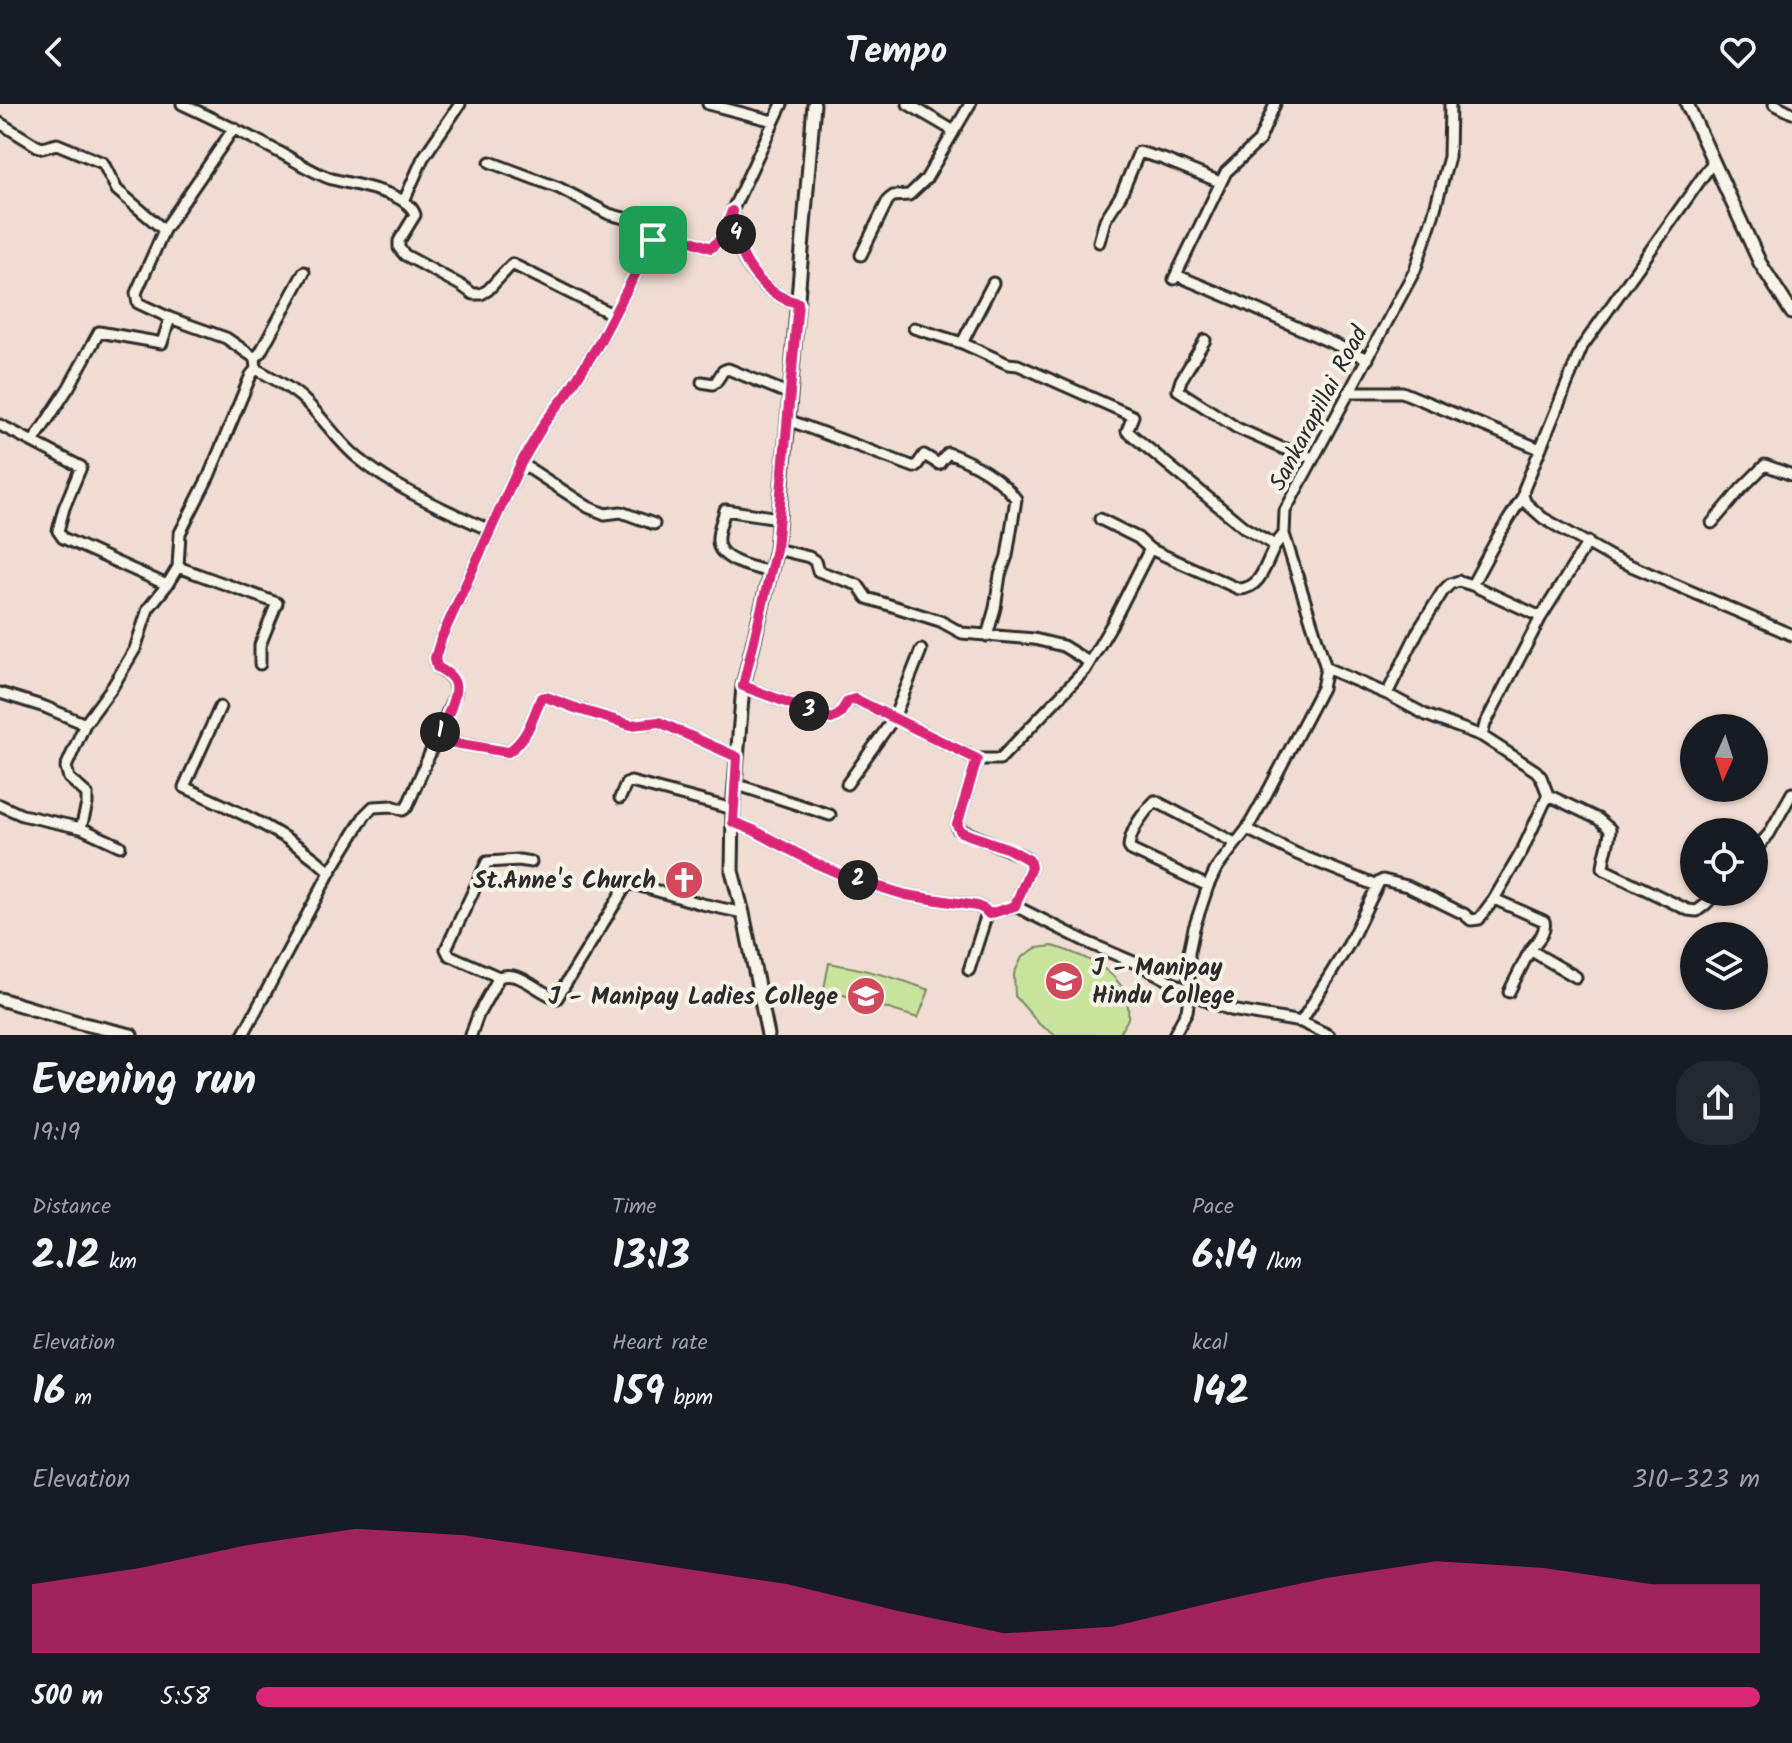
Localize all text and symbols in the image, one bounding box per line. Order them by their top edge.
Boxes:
text: Tempo [845,24,947,81]
icon: back [32,30,76,74]
icon: heart [1716,30,1760,74]
pin [619,206,687,274]
pin: 4 [716,214,756,254]
text: 4 [730,216,742,251]
icon: arrive [631,218,675,262]
street label: Sankarapillai Road [1259,318,1380,498]
pin: 3 [789,691,829,731]
text: 3 [803,693,815,728]
pin: 1 [420,712,460,752]
text: 1 [437,714,443,749]
north arrow [1680,714,1768,802]
map controls [1680,714,1768,1010]
button: locate [1680,818,1768,906]
church icon: St.Anne's Church [663,859,705,901]
pin: 2 [838,860,878,900]
place label: St.Anne's Church [473,862,656,901]
text: 2 [852,862,864,897]
button: layers [1680,922,1768,1010]
place label: J - Manipay Hindu College [1092,949,1235,1016]
school or university icon: J - Manipay Hindu College [1043,960,1085,1002]
school or university icon: J - Manipay Ladies College [845,975,887,1017]
place label: J - Manipay Ladies College [548,978,838,1017]
text: Evening run [32,1047,256,1117]
button: share [1676,1061,1760,1145]
text: 19:19 [32,1112,80,1154]
text: Distance [32,1190,111,1225]
text: Time [612,1190,656,1225]
text: Pace [1192,1190,1234,1225]
text: 2.12 [32,1225,100,1289]
text: 13:13 [612,1225,690,1289]
text: 6:14 [1192,1225,1257,1289]
text: km [100,1245,137,1280]
text: /km [1257,1245,1302,1280]
text: Elevation [32,1326,115,1361]
text: Heart rate [612,1326,708,1361]
text: kcal [1192,1326,1228,1361]
text: 16 [32,1361,66,1425]
text: 159 [612,1361,665,1425]
text: 142 [1192,1361,1249,1425]
text: m [66,1381,92,1416]
text: bpm [665,1381,713,1416]
text: Elevation [32,1459,130,1501]
text: 310–323 m [1632,1459,1760,1501]
text: 500 m [32,1676,103,1718]
text: 5:58 [160,1676,210,1718]

